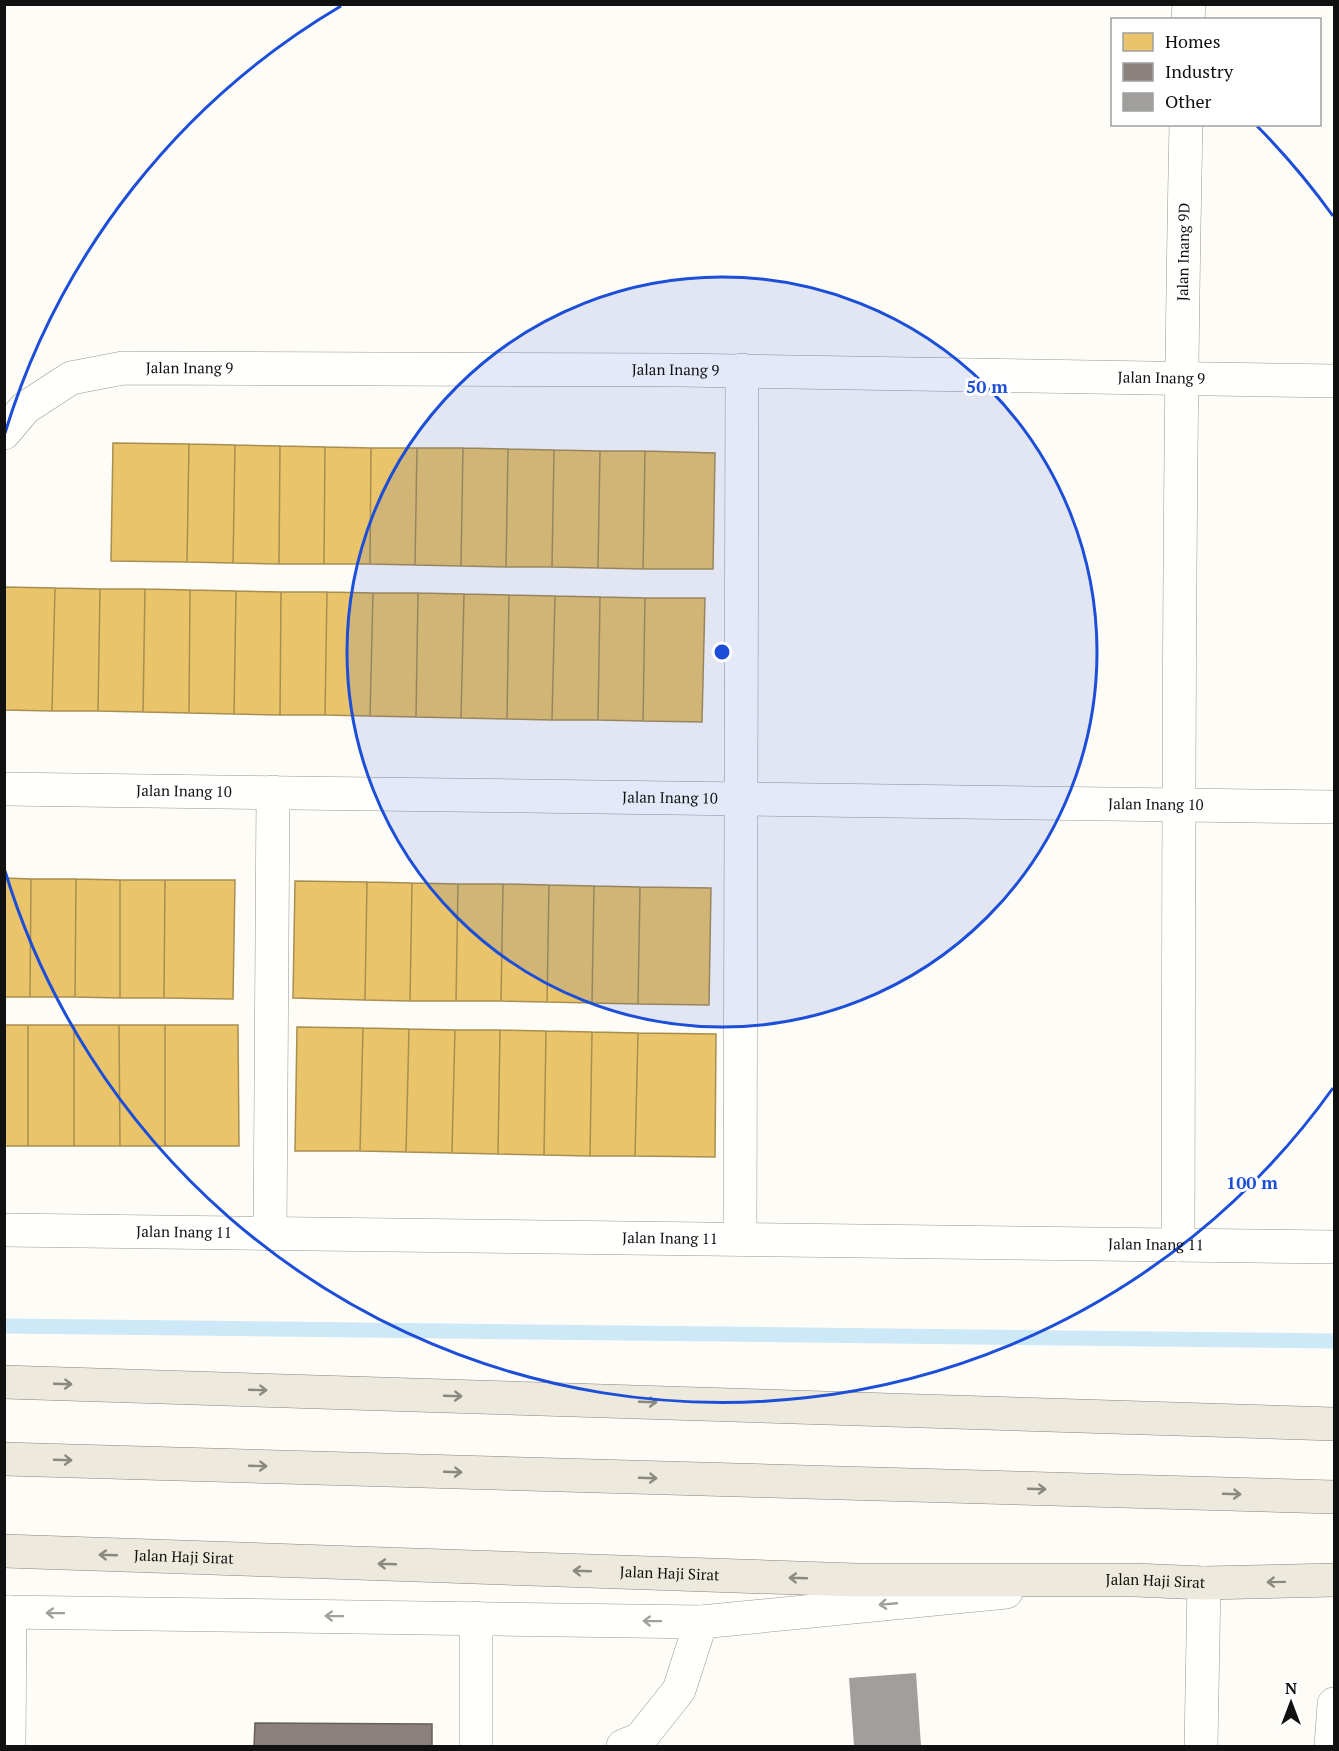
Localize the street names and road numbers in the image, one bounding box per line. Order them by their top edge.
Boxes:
street label: Jalan Inang 9D [1172,203,1193,301]
street label: Jalan Inang 9 [146,357,233,377]
street label: Jalan Inang 9 [632,359,719,380]
street label: Jalan Inang 9 [1117,366,1205,388]
street label: Jalan Inang 10 [136,780,232,801]
street label: Jalan Inang 10 [622,786,718,808]
street label: Jalan Inang 10 [1108,793,1204,814]
street label: Jalan Inang 11 [136,1221,232,1242]
street label: Jalan Inang 11 [622,1227,718,1248]
street label: Jalan Inang 11 [1108,1233,1204,1254]
street label: Jalan Haji Sirat [134,1544,235,1568]
street label: Jalan Haji Sirat [619,1561,720,1584]
street label: Jalan Haji Sirat [1106,1569,1206,1592]

